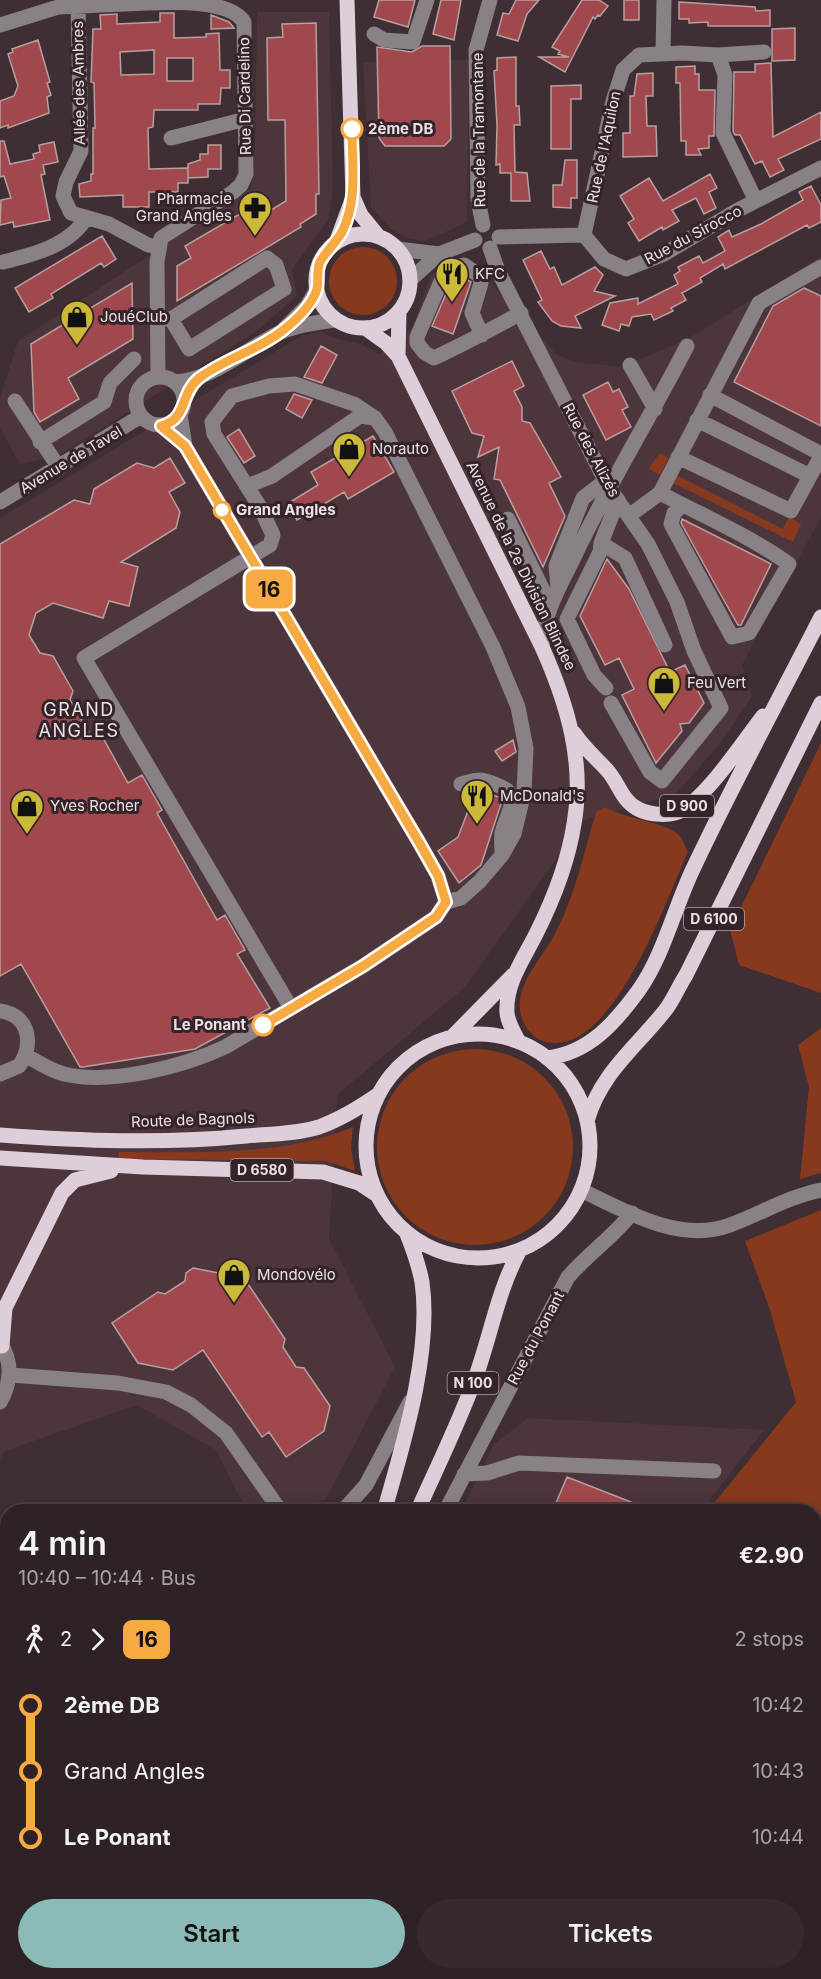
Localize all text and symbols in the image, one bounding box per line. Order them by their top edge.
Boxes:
street label: Allée des Ambres [68,21,89,145]
street label: Rue Di Cardelino [234,37,255,155]
street label: Rue de la Tramontane [468,52,489,208]
street label: Rue de l'Aquilon [582,89,625,205]
marker: 2ème DB [341,118,363,140]
place label: 2ème DB [368,119,433,138]
place label: Pharmacie Grand Angles [136,189,232,225]
pharmacy icon: Pharmacie Grand Angles [237,190,273,237]
street label: Rue du Sirocco [641,201,745,268]
restaurant icon: KFC [434,256,470,303]
place label: KFC [475,264,505,283]
shop icon: JouéClub [59,299,95,346]
place label: JouéClub [100,307,168,326]
street label: Rue des Alizés [559,399,624,500]
street label: Avenue de Tavel [16,421,126,498]
shop icon: Norauto [331,431,367,478]
place label: Norauto [372,439,429,458]
street label: Avenue de la 2e Division Blindee [462,458,580,673]
place label: Grand Angles [236,500,336,519]
marker: Grand Angles [213,501,231,519]
line badge: 16 [242,570,296,608]
text: 16 [258,577,280,602]
shop icon: Feu Vert [646,665,682,712]
place label: Feu Vert [687,673,746,692]
district label: GRAND ANGLES [39,699,119,741]
restaurant icon: McDonald's [459,778,495,825]
place label: McDonald's [500,786,585,805]
shop icon: Yves Rocher [9,788,45,835]
road number: D 900 [660,795,714,817]
place label: Yves Rocher [50,796,140,815]
road number: D 6100 [684,908,744,930]
marker: Le Ponant [252,1014,274,1036]
place label: Le Ponant [173,1015,246,1034]
street label: Route de Bagnols [131,1108,255,1131]
road number: D 6580 [230,1159,294,1181]
shop icon: Mondovélo [216,1257,252,1304]
place label: Mondovélo [257,1265,336,1284]
street label: Rue du Ponant [503,1288,568,1388]
road number: N 100 [448,1372,498,1394]
text: 4 min [18,1523,107,1563]
text: €2.90 [739,1542,804,1568]
text: 10:40 – 10:44 · Bus [18,1566,196,1590]
icon: walk [18,1623,51,1656]
icon: forward [81,1623,114,1656]
text: 2 [60,1627,72,1651]
text: 16 [135,1627,158,1652]
text: 2 stops [734,1627,804,1651]
text: 2ème DB [64,1692,160,1718]
text: 10:42 [752,1693,804,1717]
text: Grand Angles [64,1758,205,1784]
text: 10:43 [752,1759,804,1783]
text: Le Ponant [64,1824,171,1850]
text: 10:44 [752,1825,804,1849]
button: Start [18,1899,405,1968]
button: Tickets [417,1899,804,1968]

